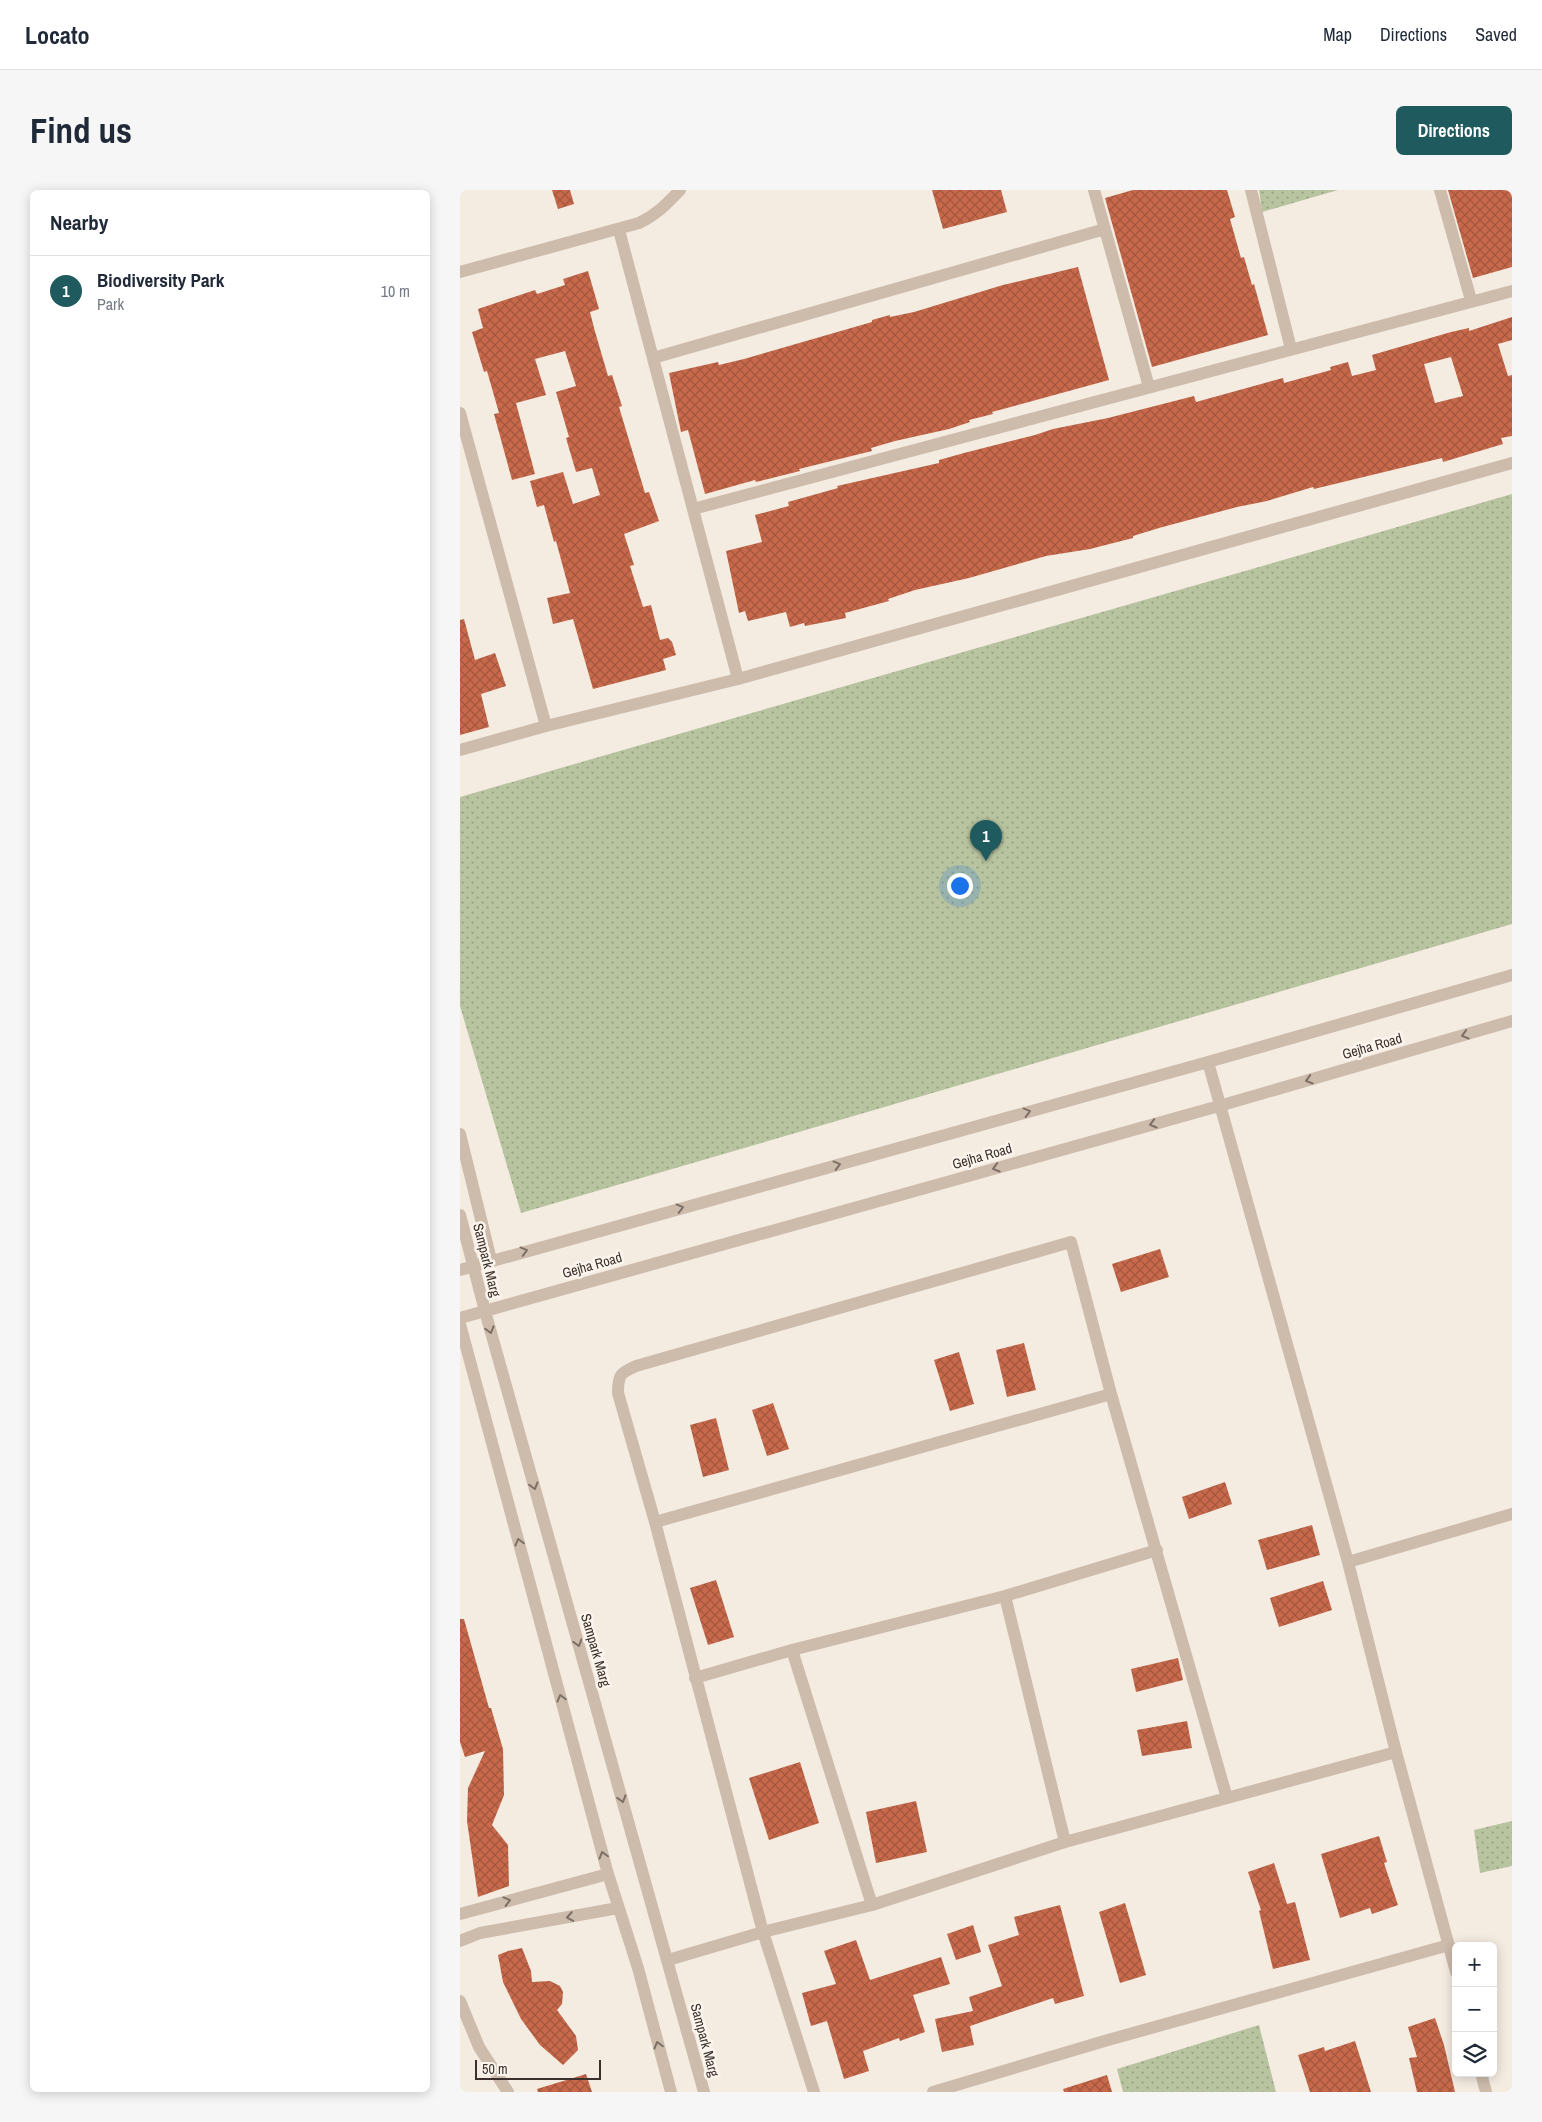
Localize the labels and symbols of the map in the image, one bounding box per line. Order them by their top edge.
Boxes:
pin: 1 [970,820,1002,861]
your location [947,873,973,899]
street label: Gejha Road [1340,1029,1404,1063]
one-way arrow [1462,1029,1470,1039]
one-way arrow [1305,1074,1314,1084]
one-way arrow [1023,1107,1032,1118]
one-way arrow [1149,1119,1157,1129]
street label: Gejha Road [950,1139,1014,1173]
one-way arrow [832,1160,840,1170]
one-way arrow [992,1162,1001,1173]
one-way arrow [676,1203,685,1214]
street label: Sampark Marg [469,1221,505,1299]
one-way arrow [519,1247,527,1257]
street label: Gejha Road [560,1248,624,1282]
one-way arrow [484,1326,495,1335]
one-way arrow [528,1482,539,1491]
one-way arrow [514,1538,524,1546]
street label: Sampark Marg [577,1611,615,1689]
one-way arrow [572,1638,583,1647]
one-way arrow [556,1695,566,1703]
one-way arrow [617,1795,627,1803]
one-way arrow [598,1851,609,1860]
one-way arrow [503,1896,512,1907]
one-way arrow [565,1911,574,1921]
street label: Sampark Marg [687,2001,724,2079]
one-way arrow [654,2041,664,2049]
scale bar [475,2057,601,2080]

